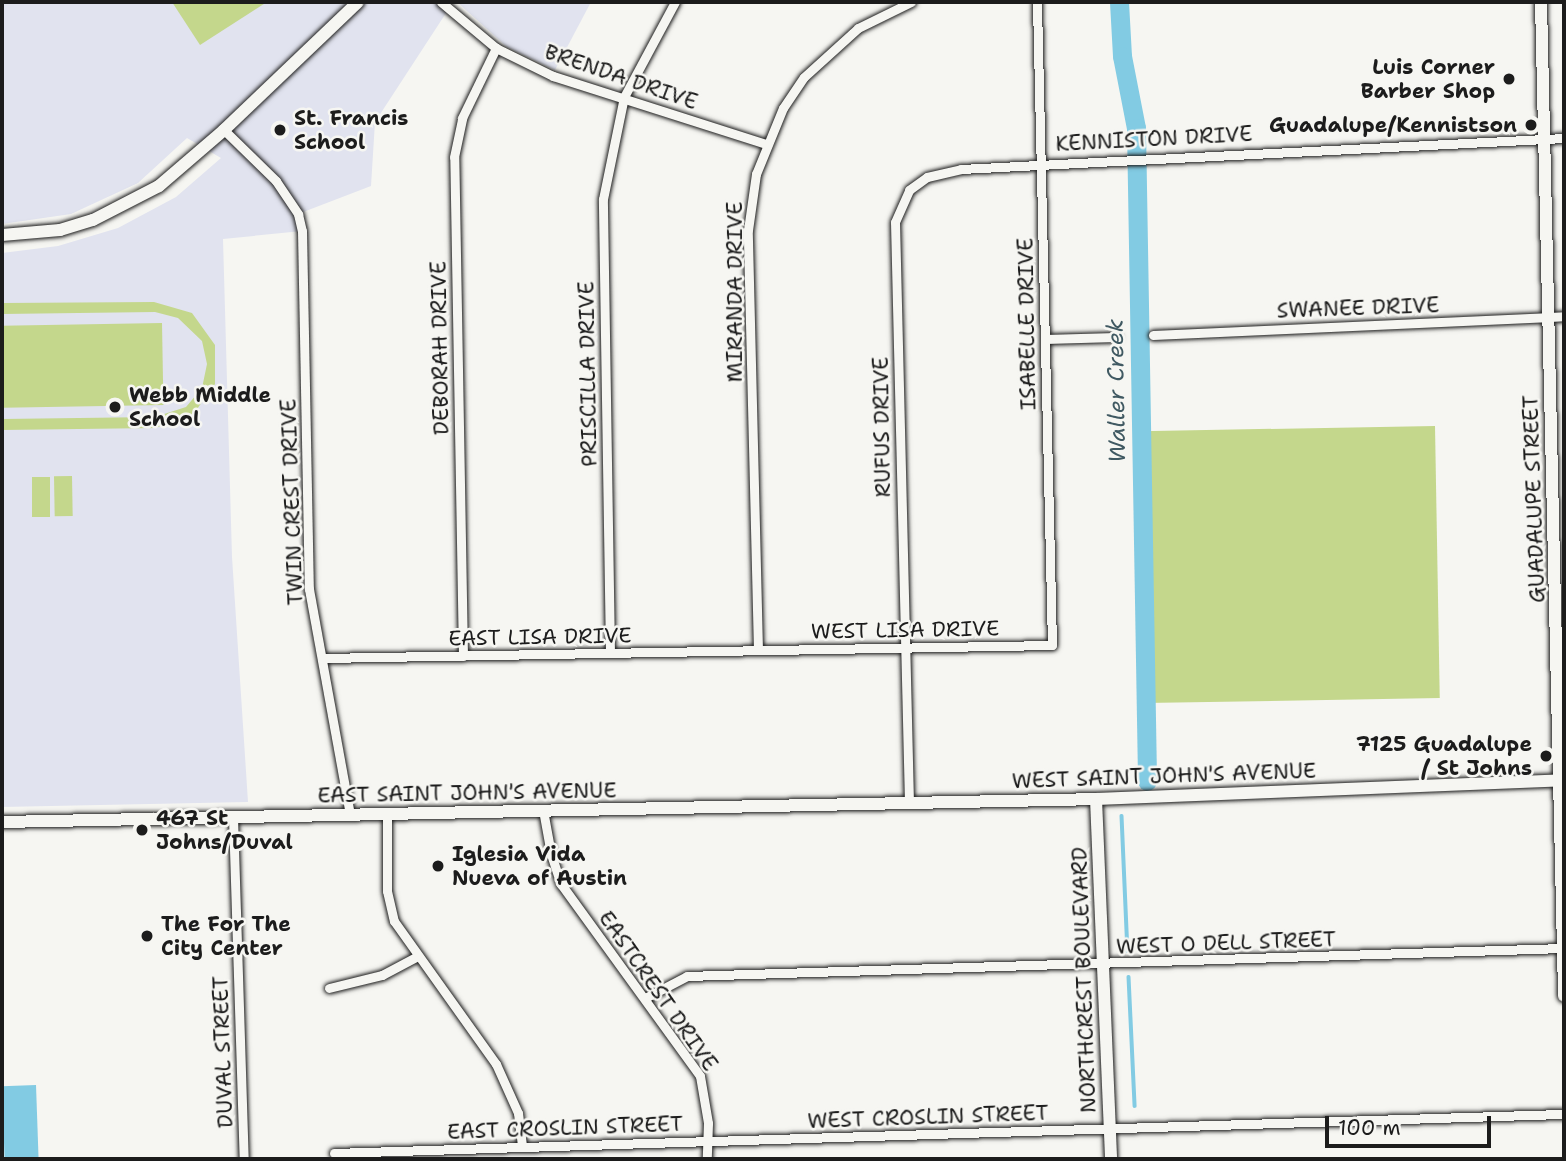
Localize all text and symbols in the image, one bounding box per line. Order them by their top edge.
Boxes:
street label: BRENDA DRIVE [541,39,701,115]
place label: Luis Corner Barber Shop [1361,54,1495,104]
marker: Luis Corner Barber Shop [1501,71,1517,87]
place label: St. Francis School [294,105,408,155]
place label: Guadalupe/Kennistson [1269,112,1517,138]
marker: Guadalupe/Kennistson [1523,117,1539,133]
street label: KENNISTON DRIVE [1055,121,1253,157]
marker: St. Francis School [272,122,288,138]
street label: MIRANDA DRIVE [722,202,748,382]
street label: ISABELLE DRIVE [1013,238,1041,410]
street label: DEBORAH DRIVE [426,261,454,435]
street label: PRISCILLA DRIVE [574,281,602,467]
street label: SWANEE DRIVE [1276,293,1440,323]
water label: Waller Creek [1101,319,1131,463]
street label: RUFUS DRIVE [868,356,896,498]
place label: Webb Middle School [129,382,271,432]
street label: GUADALUPE STREET [1518,395,1550,603]
street label: TWIN CREST DRIVE [276,398,308,606]
marker: Webb Middle School [107,399,123,415]
street label: WEST LISA DRIVE [811,616,999,644]
street label: EAST LISA DRIVE [448,623,632,651]
place label: 7125 Guadalupe / St Johns [1356,731,1532,781]
marker: 7125 Guadalupe / St Johns [1538,748,1554,764]
street label: WEST SAINT JOHN'S AVENUE [1011,758,1317,794]
street label: EAST SAINT JOHN'S AVENUE [317,778,617,808]
place label: 467 St Johns/Duval [156,805,293,855]
marker: 467 St Johns/Duval [134,822,150,838]
place label: Iglesia Vida Nueva of Austin [452,841,627,891]
street label: NORTHCREST BOULEVARD [1067,846,1101,1114]
marker: Iglesia Vida Nueva of Austin [430,858,446,874]
street label: EASTCREST DRIVE [593,906,723,1076]
place label: The For The City Center [161,911,291,961]
street label: WEST O DELL STREET [1116,927,1336,959]
marker: The For The City Center [139,928,155,944]
street label: DUVAL STREET [208,975,238,1129]
street label: WEST CROSLIN STREET [807,1100,1049,1134]
scale bar [1328,1102,1494,1146]
street label: EAST CROSLIN STREET [447,1111,683,1145]
text: 100 m [1338,1114,1401,1142]

